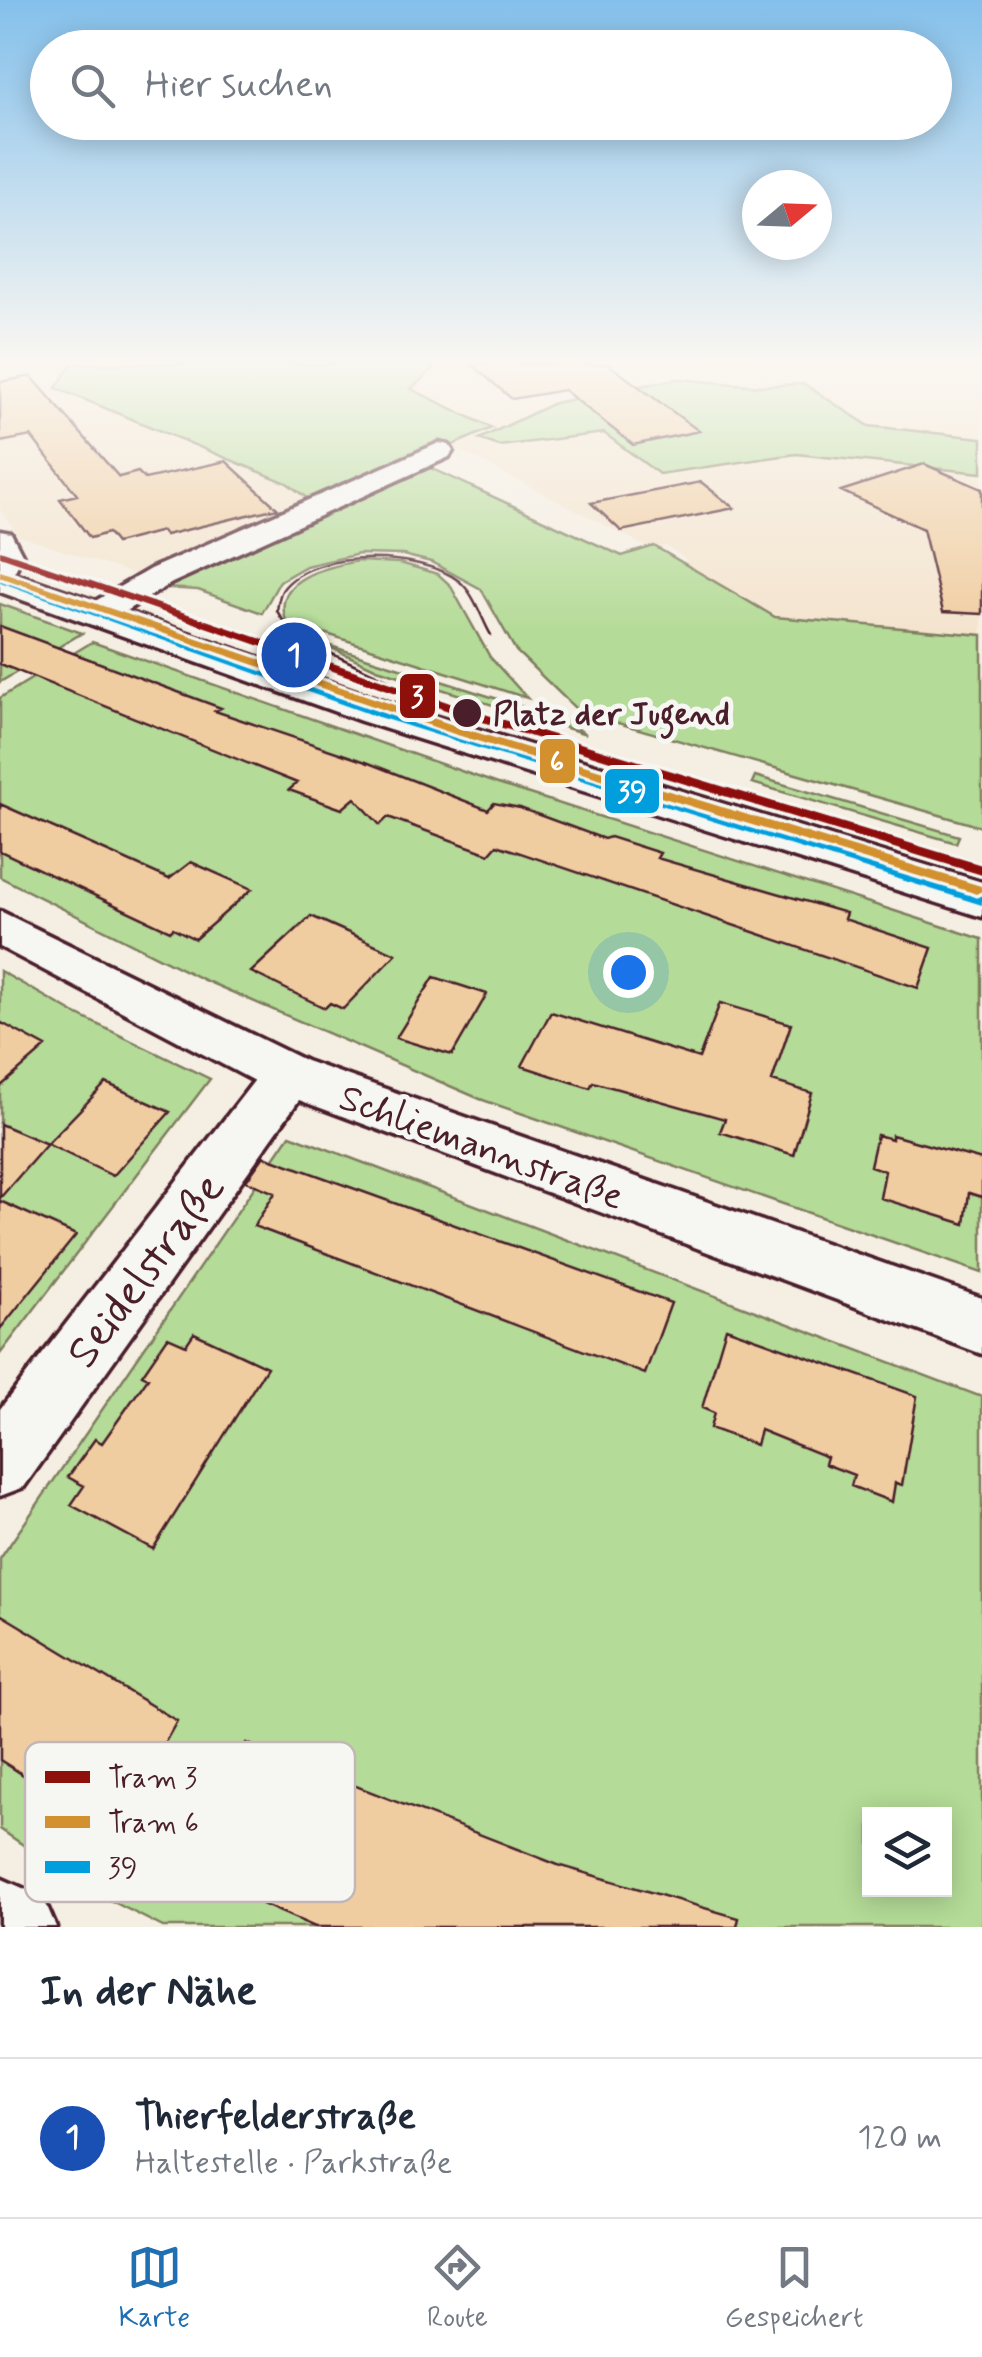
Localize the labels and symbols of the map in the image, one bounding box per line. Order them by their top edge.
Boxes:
north arrow [742,170,832,260]
pin: 1 [262,618,326,692]
line badge: 3 [398,672,437,720]
text: 3 [411,680,424,717]
place label: Platz der Jugend [493,694,730,740]
marker: Platz der Jugend [450,696,484,730]
line badge: 6 [538,737,577,785]
text: 6 [550,745,564,782]
line badge: 39 [603,767,661,815]
text: 39 [617,775,647,812]
your location [603,947,654,998]
street label: Schliemannstraße [332,1074,630,1223]
street label: Seidelstraße [54,1162,239,1381]
legend [25,1742,355,1902]
text: Tram 3 [108,1761,197,1798]
text: Tram 6 [108,1806,199,1843]
text: 39 [108,1851,137,1888]

